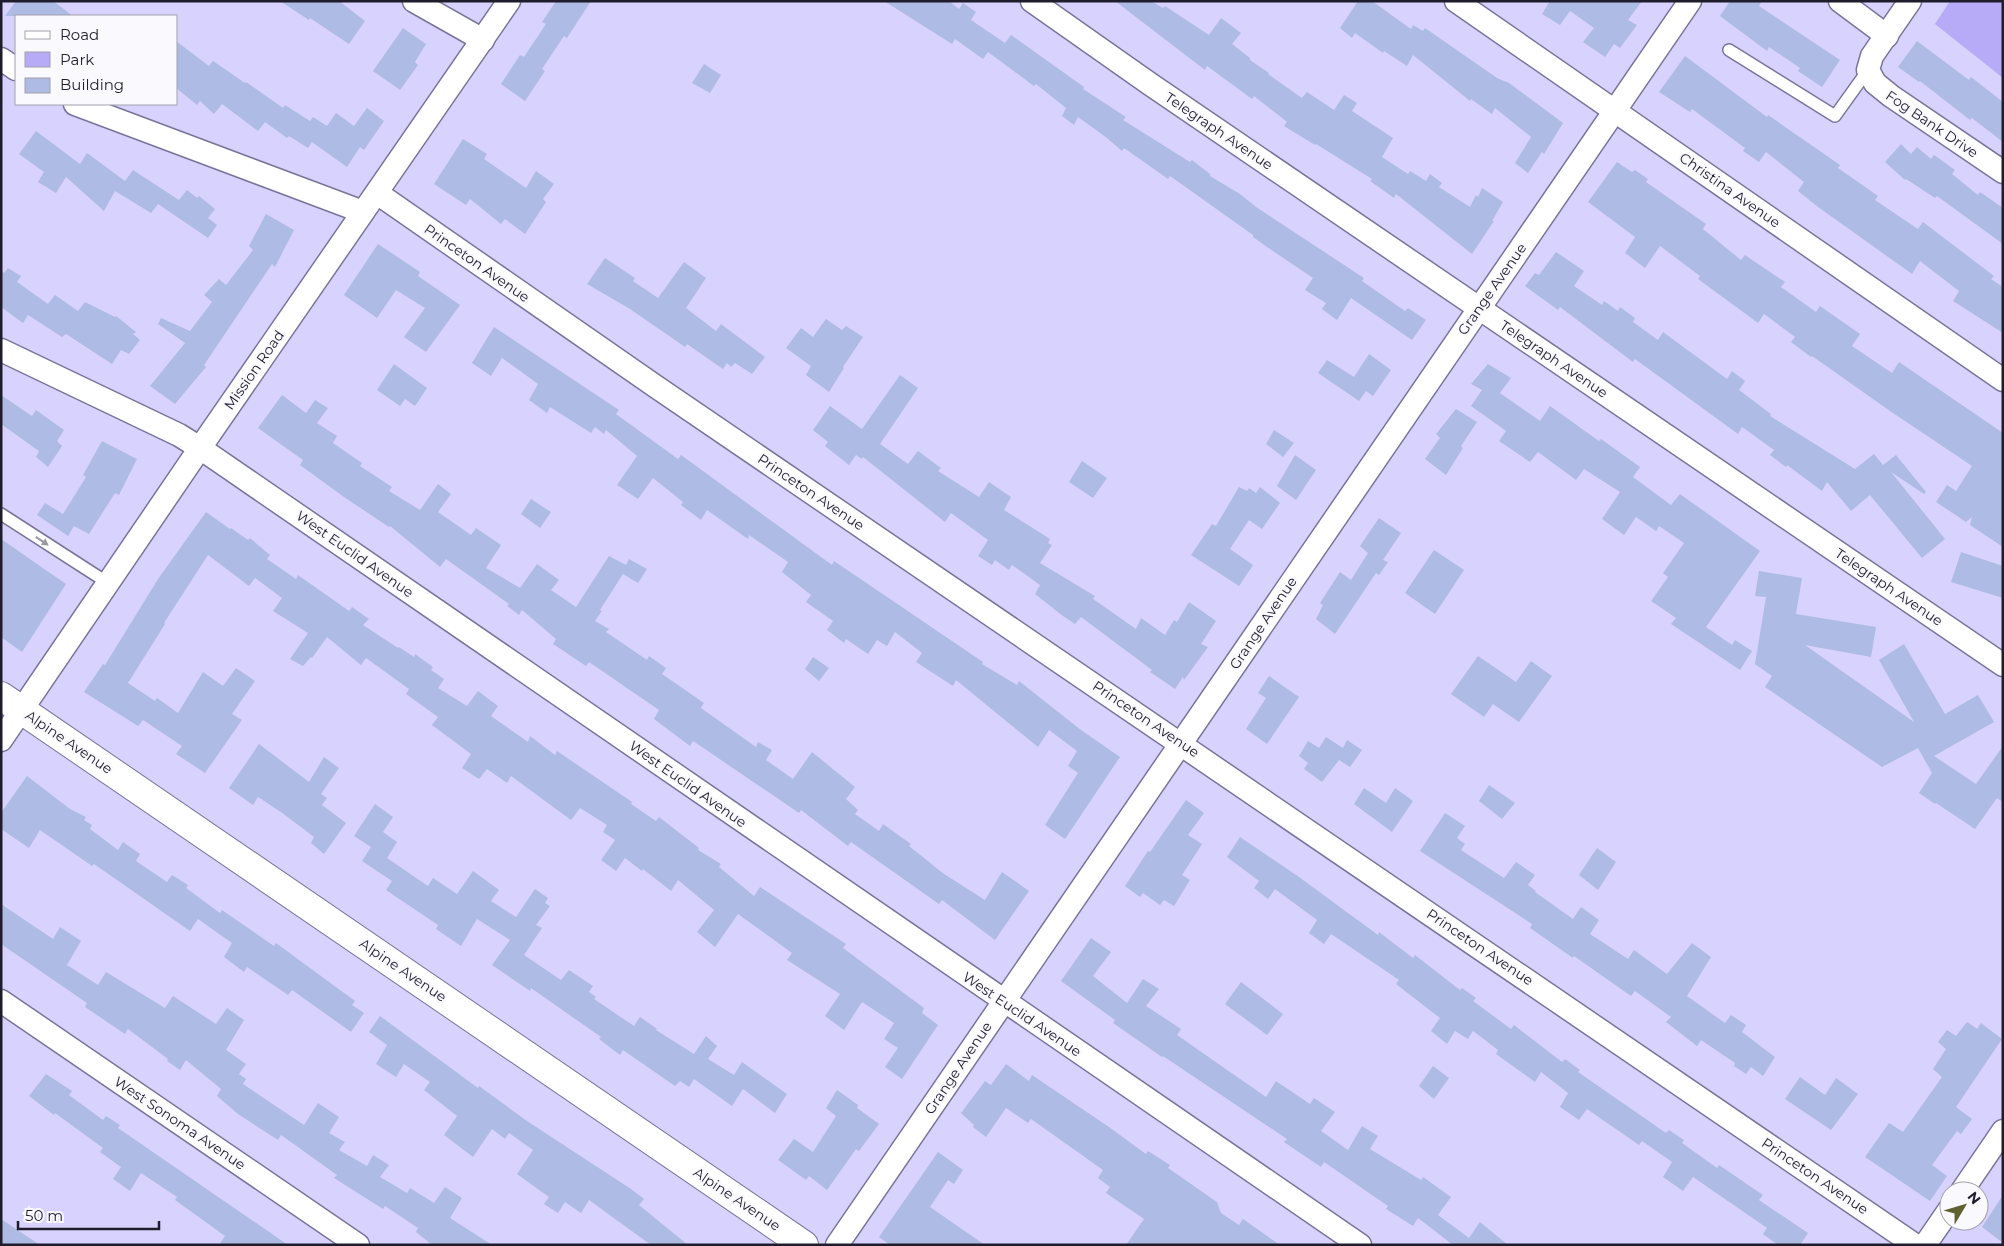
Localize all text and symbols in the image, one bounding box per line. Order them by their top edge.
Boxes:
legend [15,15,178,105]
text: Road [60,25,99,44]
text: Park [60,50,94,69]
text: Building [60,75,124,94]
street label: Fog Bank Drive [1882,86,1982,162]
street label: Telegraph Avenue [1162,88,1276,174]
street label: Christina Avenue [1676,148,1784,232]
street label: Princeton Avenue [421,220,533,306]
street label: Grange Avenue [1454,240,1530,338]
street label: Telegraph Avenue [1497,316,1611,402]
street label: Mission Road [220,327,288,413]
street label: Princeton Avenue [754,450,868,534]
street label: West Euclid Avenue [293,507,417,601]
one-way arrow [36,536,49,545]
street label: Telegraph Avenue [1832,544,1946,630]
street label: Grange Avenue [1225,573,1301,673]
street label: Princeton Avenue [1089,677,1203,761]
street label: Alpine Avenue [22,706,116,778]
street label: West Euclid Avenue [626,737,750,831]
street label: Princeton Avenue [1423,905,1537,989]
street label: Alpine Avenue [356,934,450,1006]
street label: West Euclid Avenue [959,968,1085,1060]
street label: Grange Avenue [920,1018,996,1118]
street label: West Sonoma Avenue [111,1072,249,1174]
street label: Princeton Avenue [1758,1134,1872,1218]
street label: Alpine Avenue [690,1163,784,1235]
north arrow [1939,1181,1989,1231]
text: N [1964,1188,1985,1208]
scale bar [18,1198,159,1230]
text: 50 m [25,1206,63,1225]

